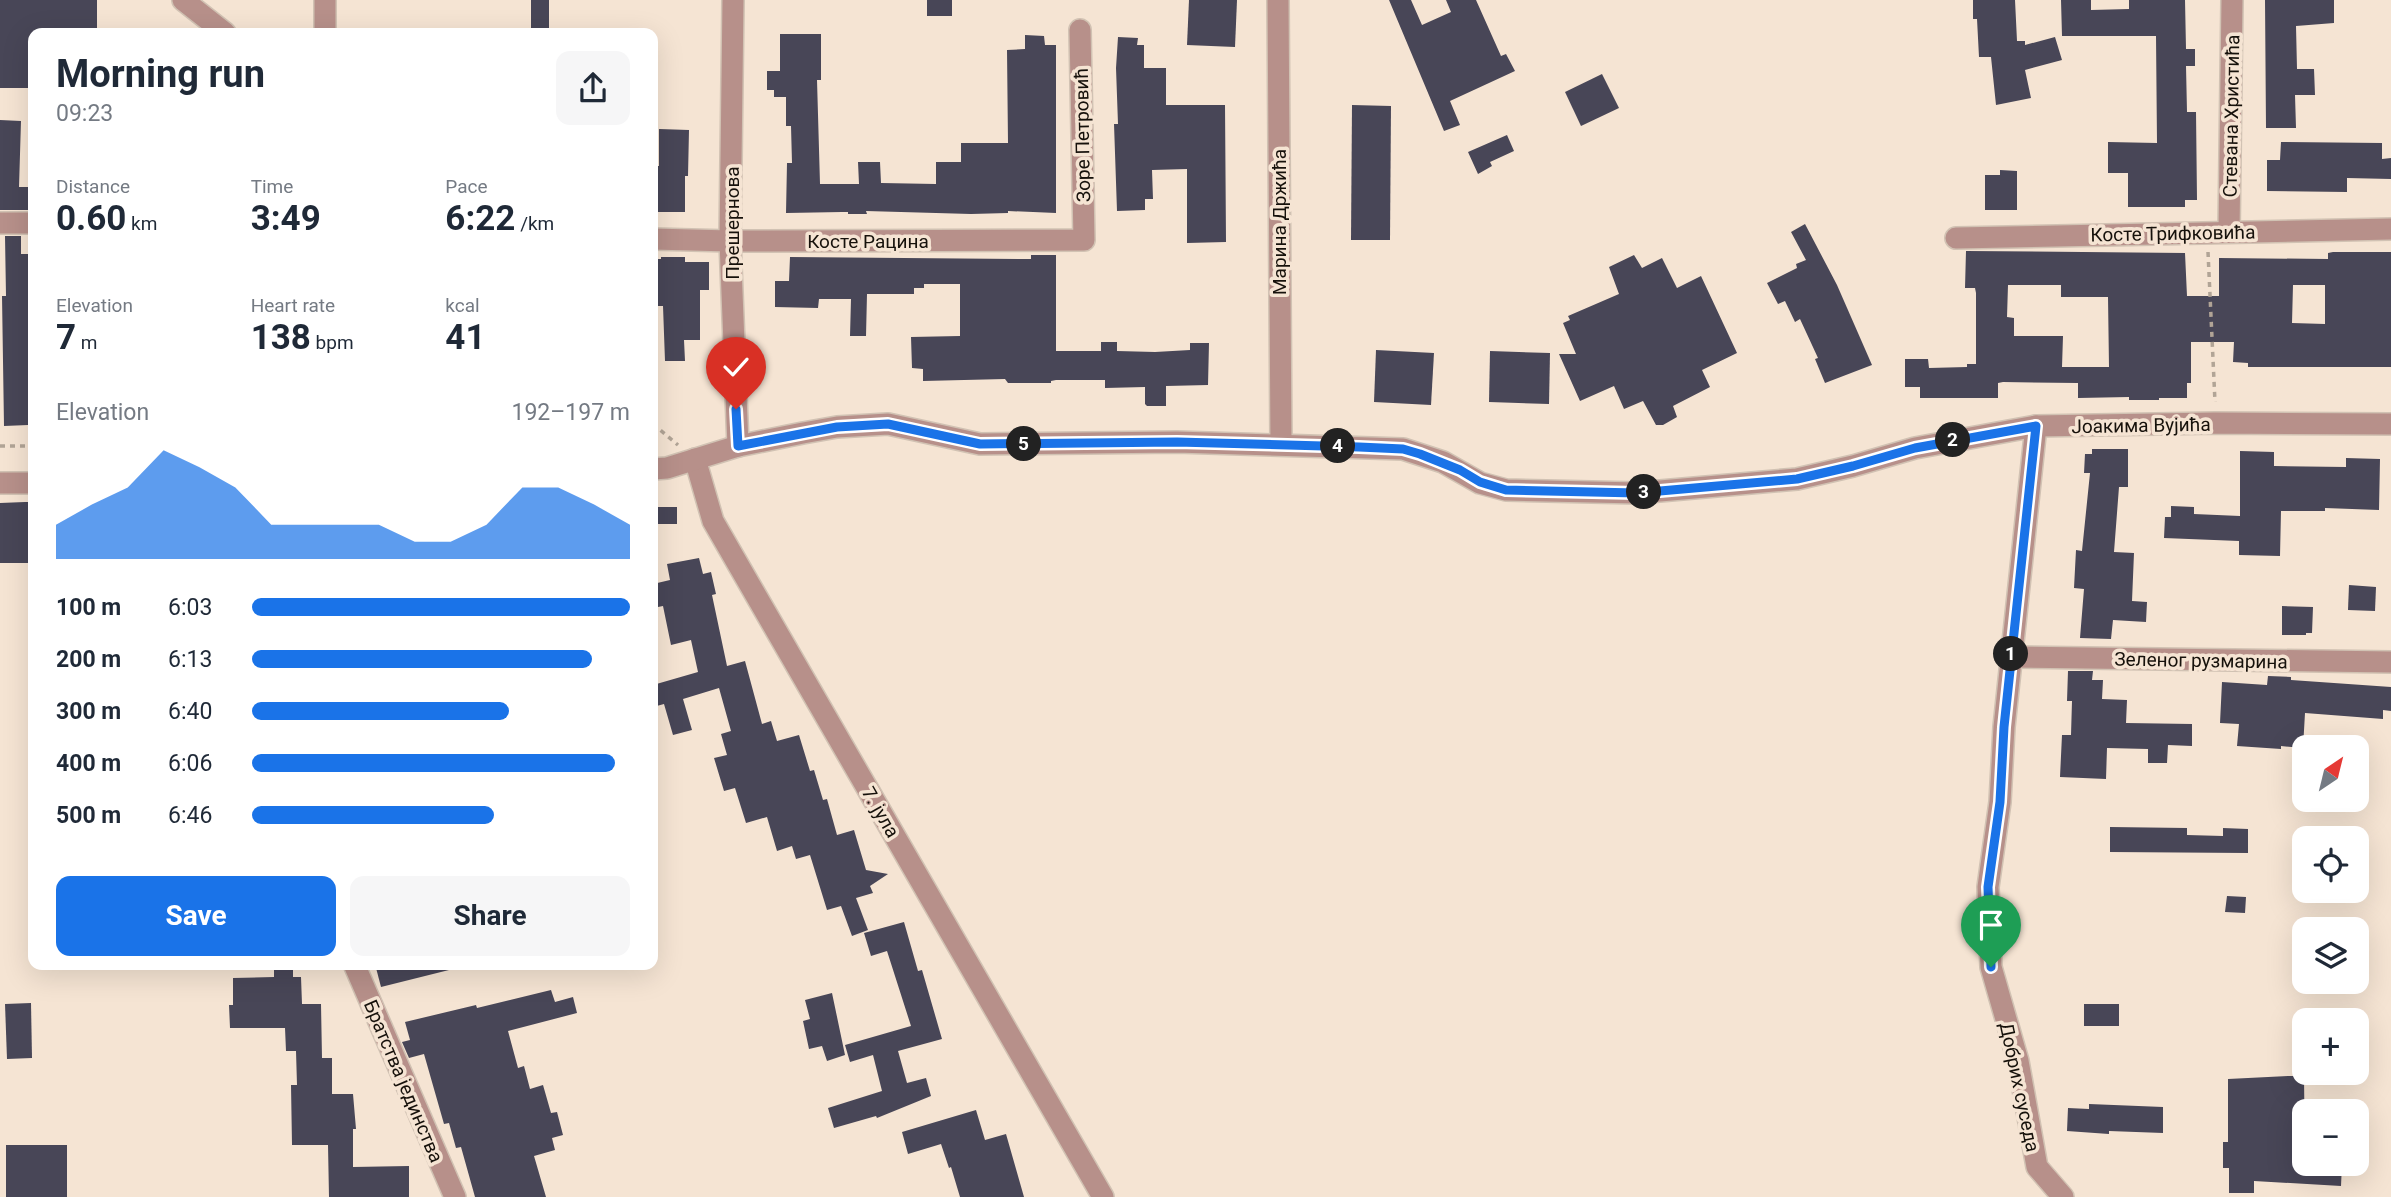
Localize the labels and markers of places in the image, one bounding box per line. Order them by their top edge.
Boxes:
pin [706,337,766,409]
pin: 2 [1936,422,1970,458]
pin: 5 [1006,426,1042,462]
pin: 4 [1320,428,1356,464]
pin: 3 [1626,475,1662,510]
pin: 1 [1994,636,2028,672]
pin [1961,895,2021,967]

